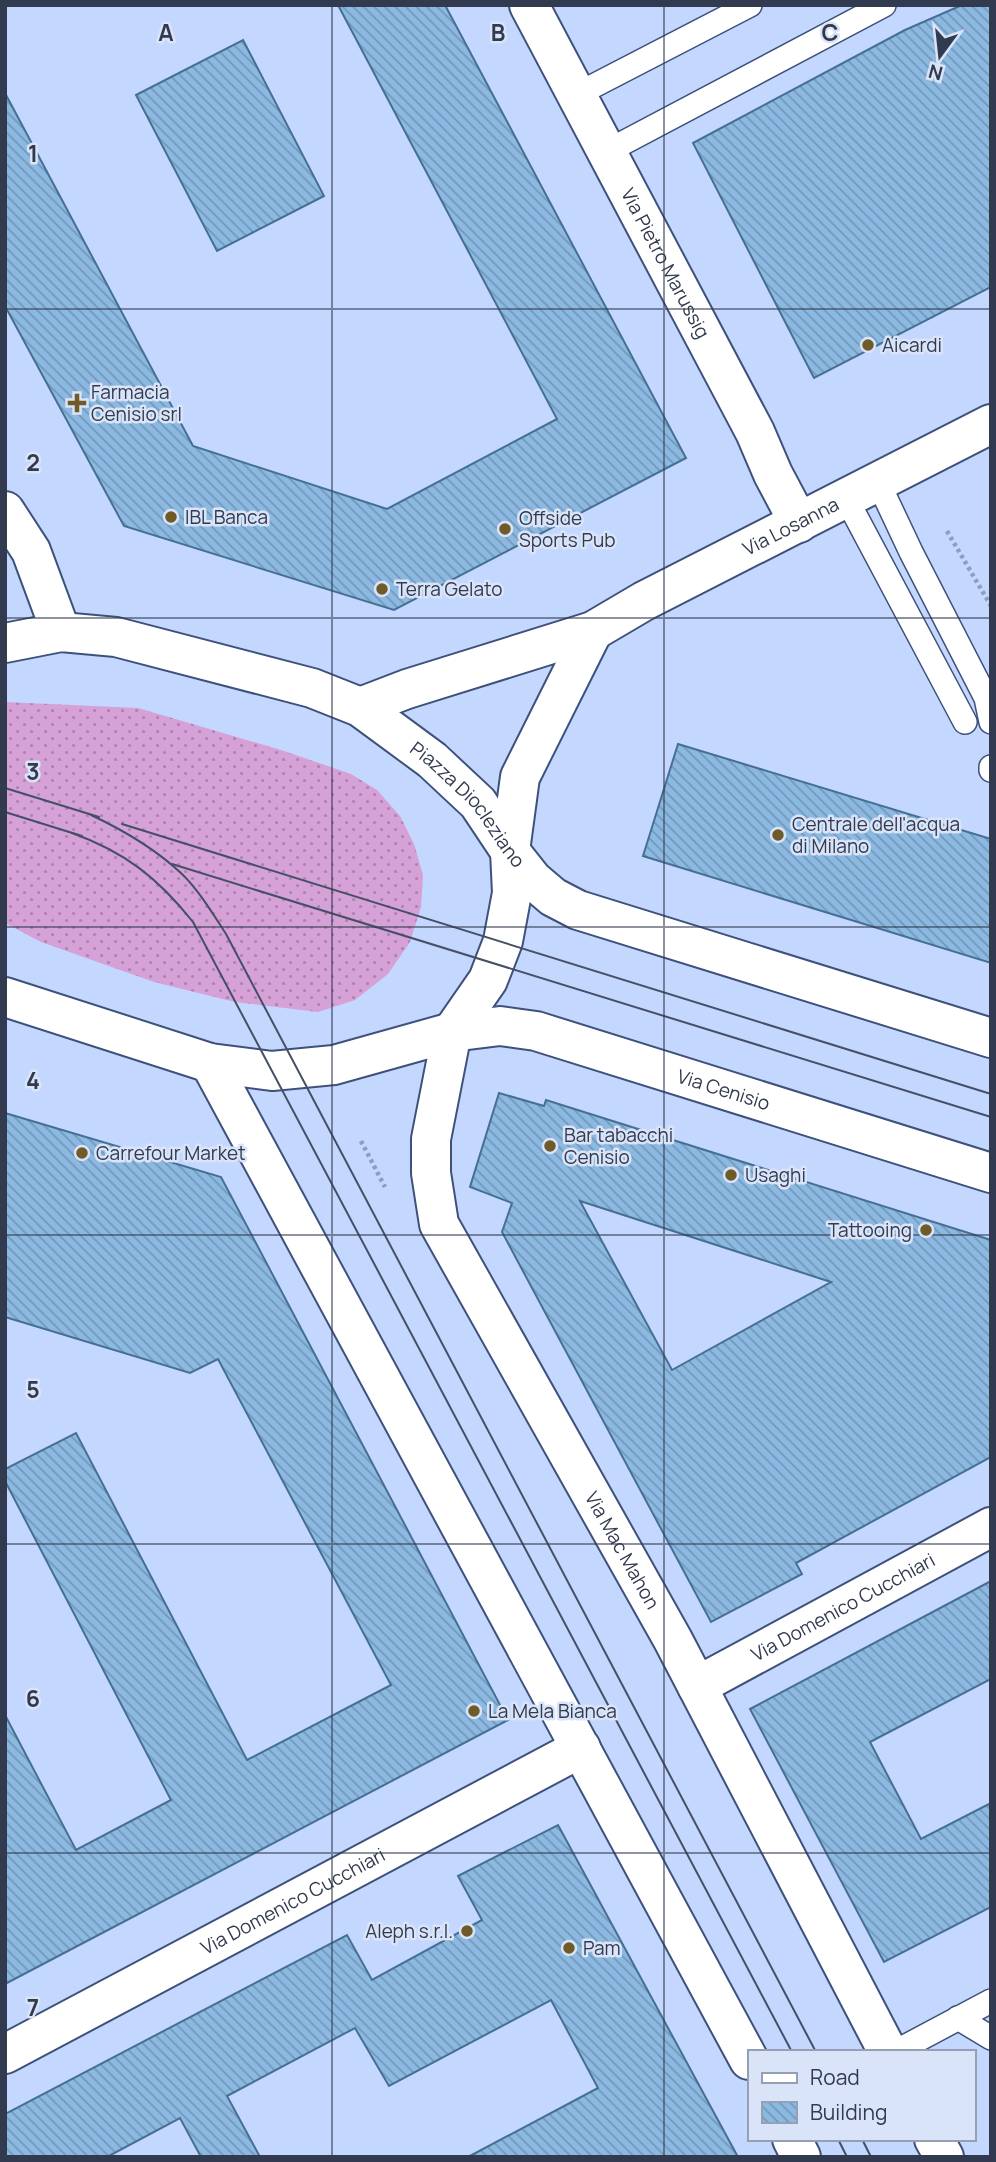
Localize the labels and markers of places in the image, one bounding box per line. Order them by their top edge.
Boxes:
place label: Aicardi [882,332,942,358]
marker: Aicardi [860,337,876,353]
place label: Farmacia Cenisio srl [91,379,182,427]
marker: Farmacia Cenisio srl [69,395,85,411]
place label: IBL Banca [185,504,268,530]
place label: Offside Sports Pub [519,505,615,553]
marker: IBL Banca [163,509,179,525]
marker: Offside Sports Pub [497,521,513,537]
place label: Terra Gelato [396,576,503,602]
marker: Terra Gelato [374,581,390,597]
place label: Centrale dell'acqua di Milano [792,811,960,859]
marker: Centrale dell'acqua di Milano [770,827,786,843]
place label: Bar tabacchi Cenisio [564,1122,673,1170]
marker: Bar tabacchi Cenisio [542,1138,558,1154]
place label: Carrefour Market [96,1140,246,1166]
marker: Carrefour Market [74,1145,90,1161]
place label: Usaghi [745,1162,806,1188]
marker: Usaghi [723,1167,739,1183]
place label: Tattooing [828,1217,912,1243]
marker: Tattooing [918,1222,934,1238]
place label: La Mela Bianca [488,1698,617,1724]
marker: La Mela Bianca [466,1703,482,1719]
place label: Aleph s.r.l. [365,1918,453,1944]
marker: Aleph s.r.l. [459,1923,475,1939]
place label: Pam [583,1935,621,1961]
marker: Pam [561,1940,577,1956]

